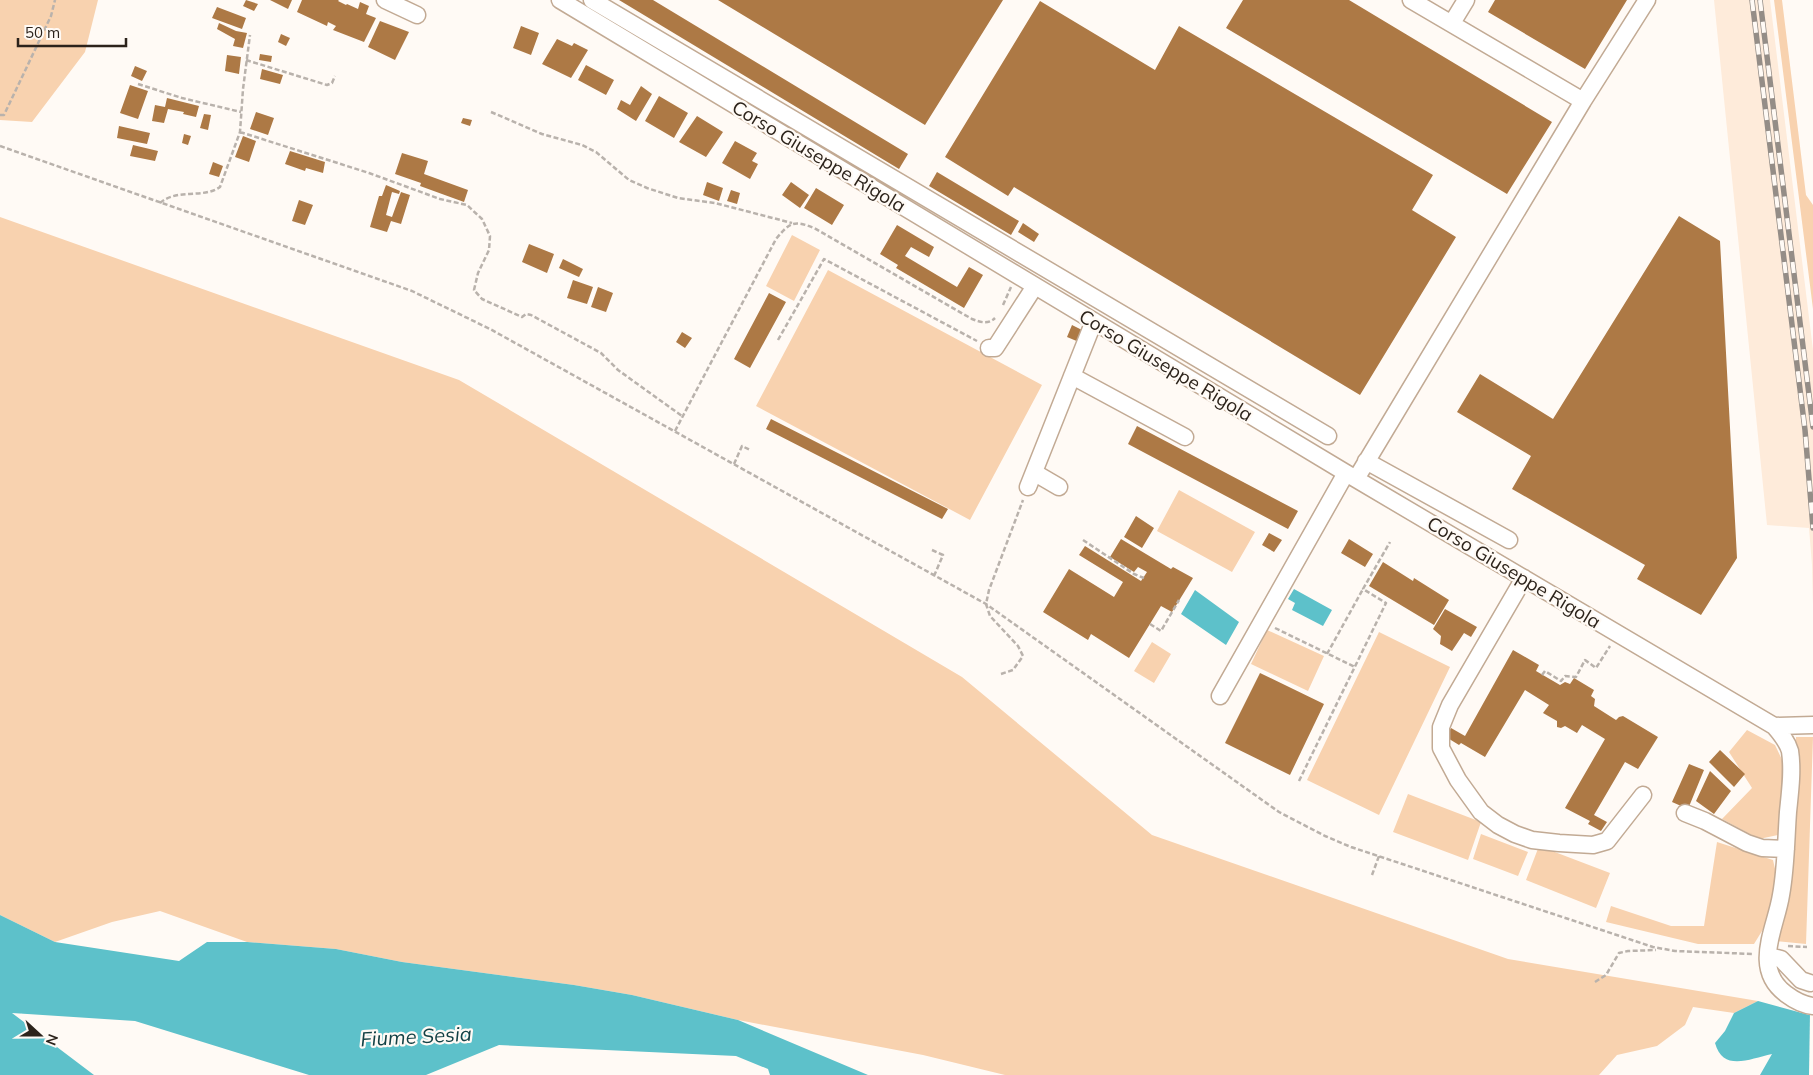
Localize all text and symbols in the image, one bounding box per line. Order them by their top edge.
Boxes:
scale bar [18,15,125,47]
text: 50 m [25,23,60,42]
street label: Corso Giuseppe Rigola [728,95,910,217]
street label: Corso Giuseppe Rigola [1075,304,1257,426]
street label: Corso Giuseppe Rigola [1423,511,1605,633]
north arrow [15,1010,65,1060]
water label: Fiume Sesia [360,1021,472,1051]
text: N [42,1031,62,1048]

